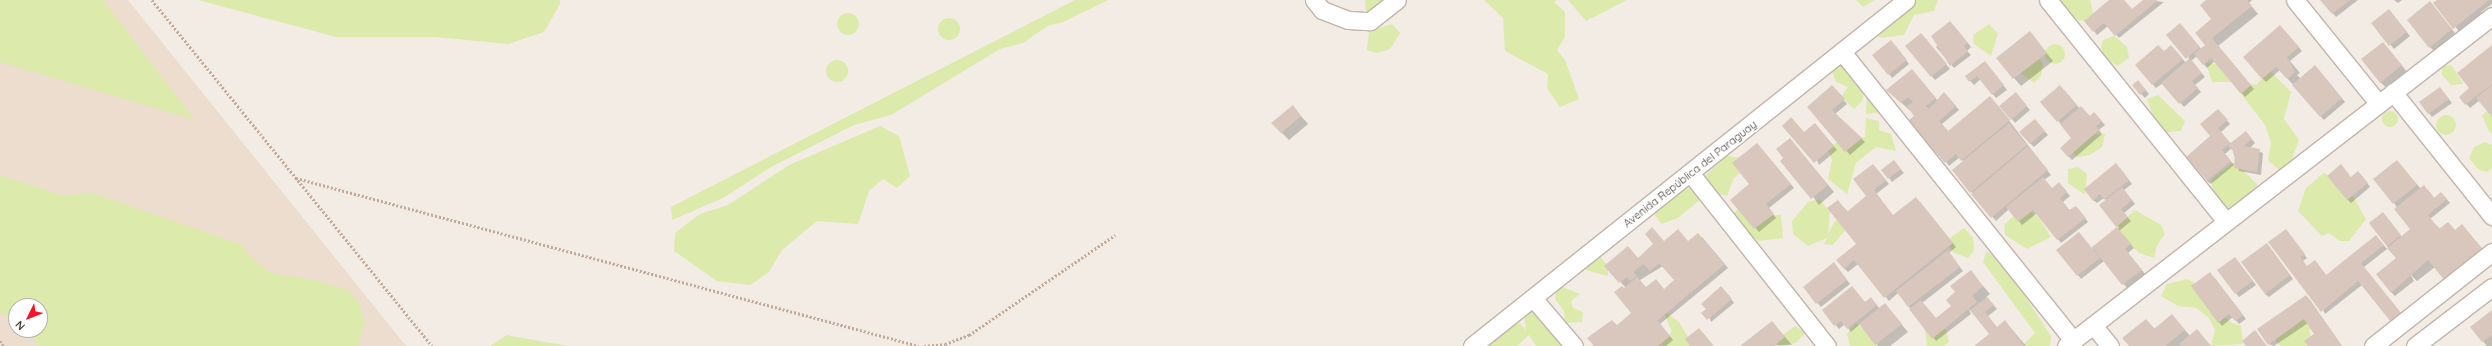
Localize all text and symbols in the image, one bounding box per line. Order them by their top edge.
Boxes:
street label: Avenida República del Paraguay [1621,118,1759,230]
north arrow [8,298,48,338]
text: N [12,318,28,333]

